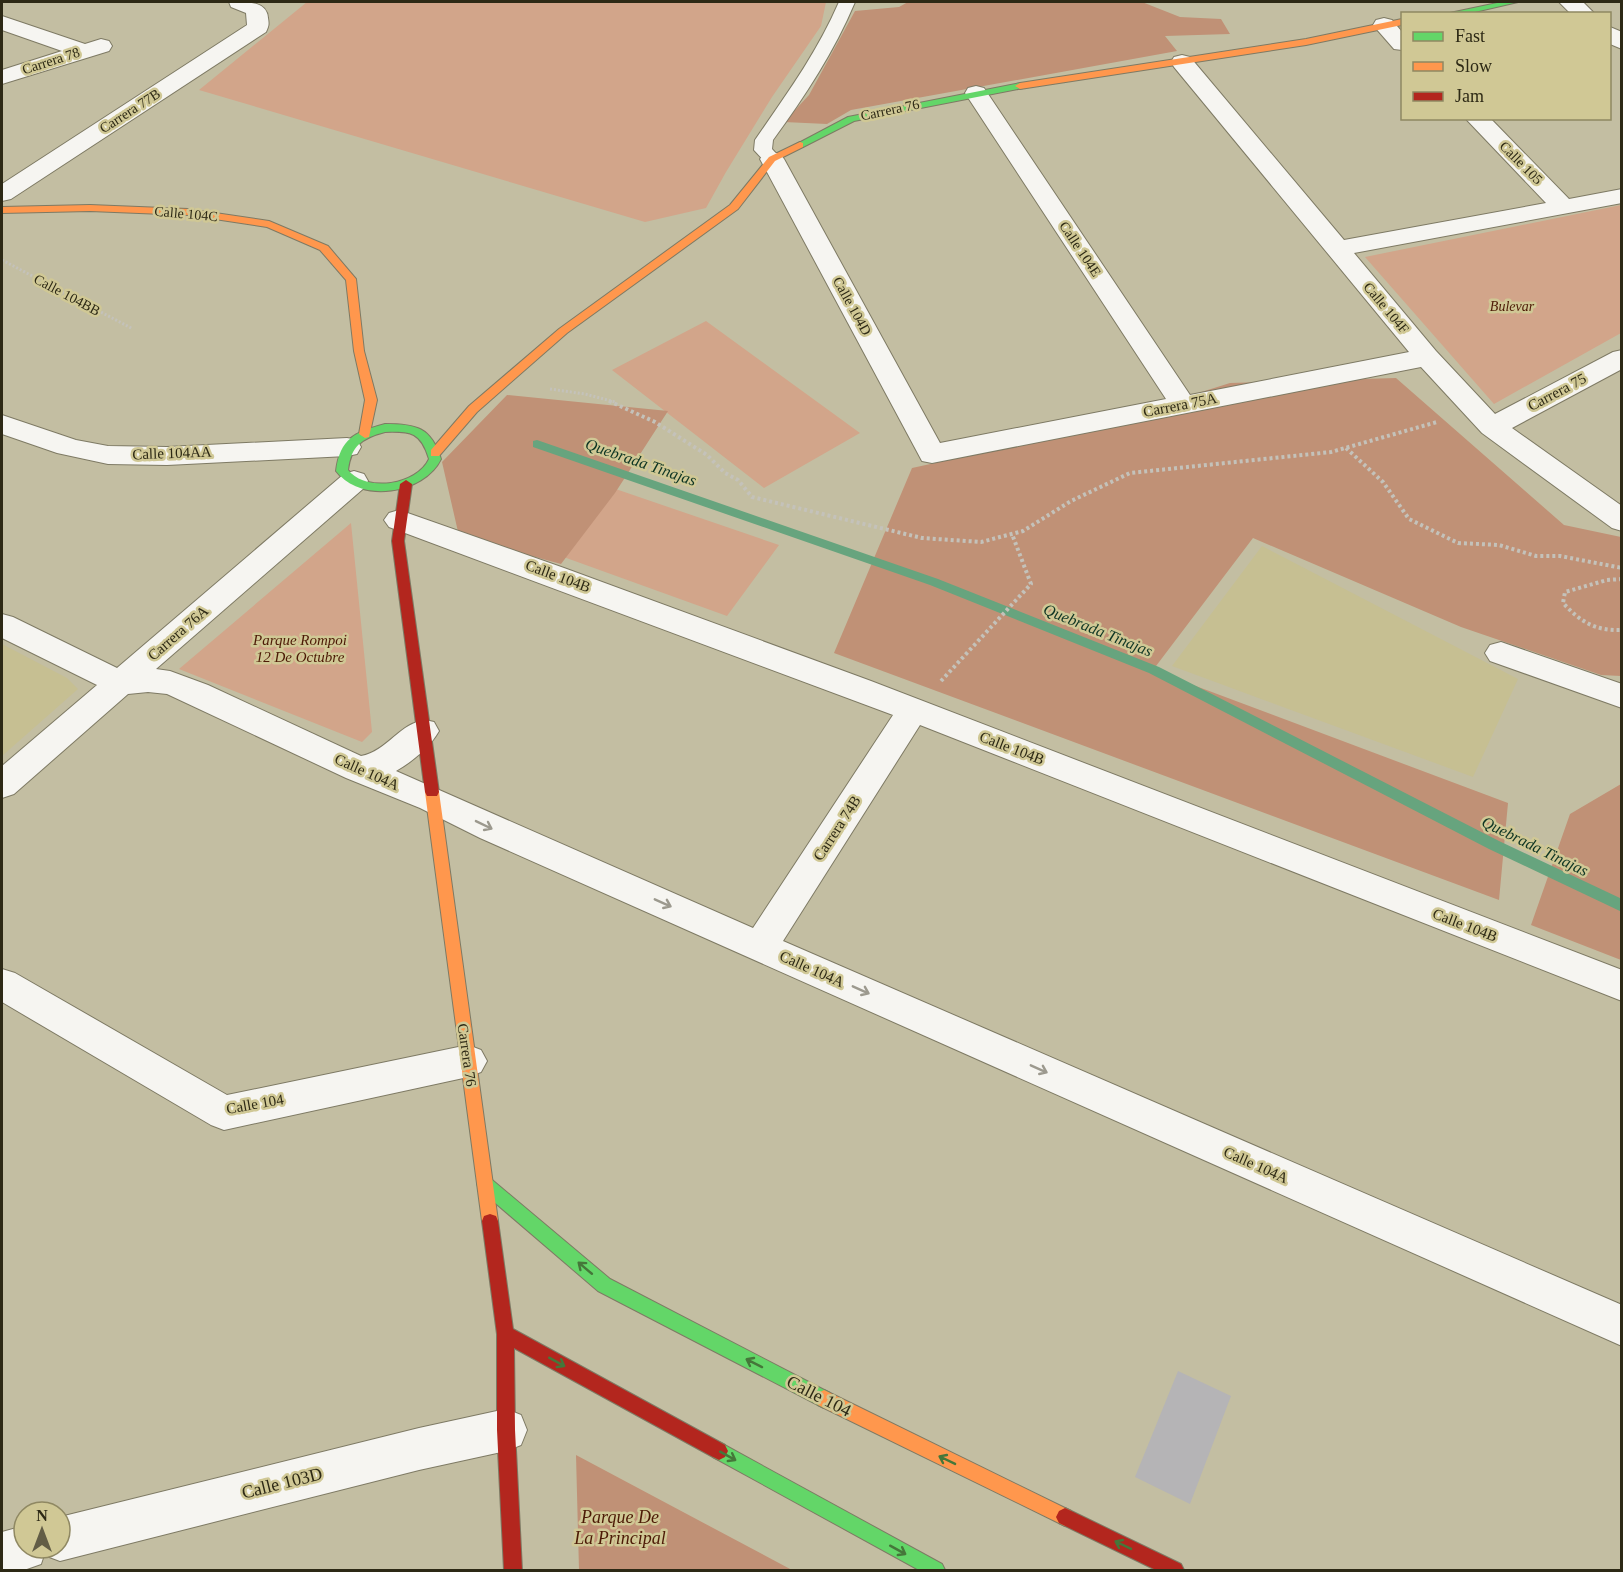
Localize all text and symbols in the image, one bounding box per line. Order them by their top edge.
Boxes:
legend [1401,12,1611,120]
text: Fast [1455,26,1485,46]
street label: Carrera 78 [20,45,82,77]
text: Slow [1455,56,1492,76]
street label: Carrera 77B [97,86,163,136]
text: Jam [1455,86,1484,106]
street label: Carrera 76 [859,96,921,124]
street label: Calle 105 [1497,139,1545,187]
street label: Calle 104C [154,204,218,224]
street label: Calle 104E [1056,219,1104,279]
street label: Calle 104BB [31,271,103,319]
street label: Calle 104D [830,274,874,338]
street label: Calle 104F [1360,279,1412,337]
park label: Bulevar [1490,299,1535,314]
street label: Carrera 75 [1525,370,1589,414]
street label: Carrera 75A [1142,390,1218,420]
water label: Quebrada Tinajas [583,435,699,490]
street label: Calle 104AA [132,444,212,462]
street label: Calle 104B [523,557,593,595]
water label: Quebrada Tinajas [1041,600,1155,661]
street label: Carrera 76A [145,602,212,663]
park label: Parque Rompoi 12 De Octubre [252,632,347,665]
street label: Calle 104B [977,728,1047,768]
street label: Calle 104A [332,751,402,793]
street label: Carrera 74B [810,793,864,863]
water label: Quebrada Tinajas [1479,813,1591,880]
one-way arrow [475,820,493,831]
one-way arrow [654,898,672,909]
street label: Calle 104B [1430,905,1500,945]
street label: Calle 104A [777,948,847,990]
one-way arrow [851,985,869,997]
street label: Carrera 76 [455,1022,479,1088]
one-way arrow [1030,1064,1048,1075]
street label: Calle 104 [225,1091,285,1117]
street label: Calle 104A [1221,1144,1291,1186]
one-way arrow [577,1262,593,1275]
one-way arrow [746,1356,764,1368]
one-way arrow [547,1357,565,1368]
street label: Calle 104 [783,1371,855,1421]
one-way arrow [718,1451,736,1462]
one-way arrow [939,1454,957,1465]
street label: Calle 103D [240,1463,324,1503]
north arrow [12,1500,72,1560]
text: N [36,1507,48,1524]
park label: Parque De La Principal [573,1507,666,1548]
one-way arrow [1114,1539,1132,1550]
one-way arrow [889,1545,907,1556]

